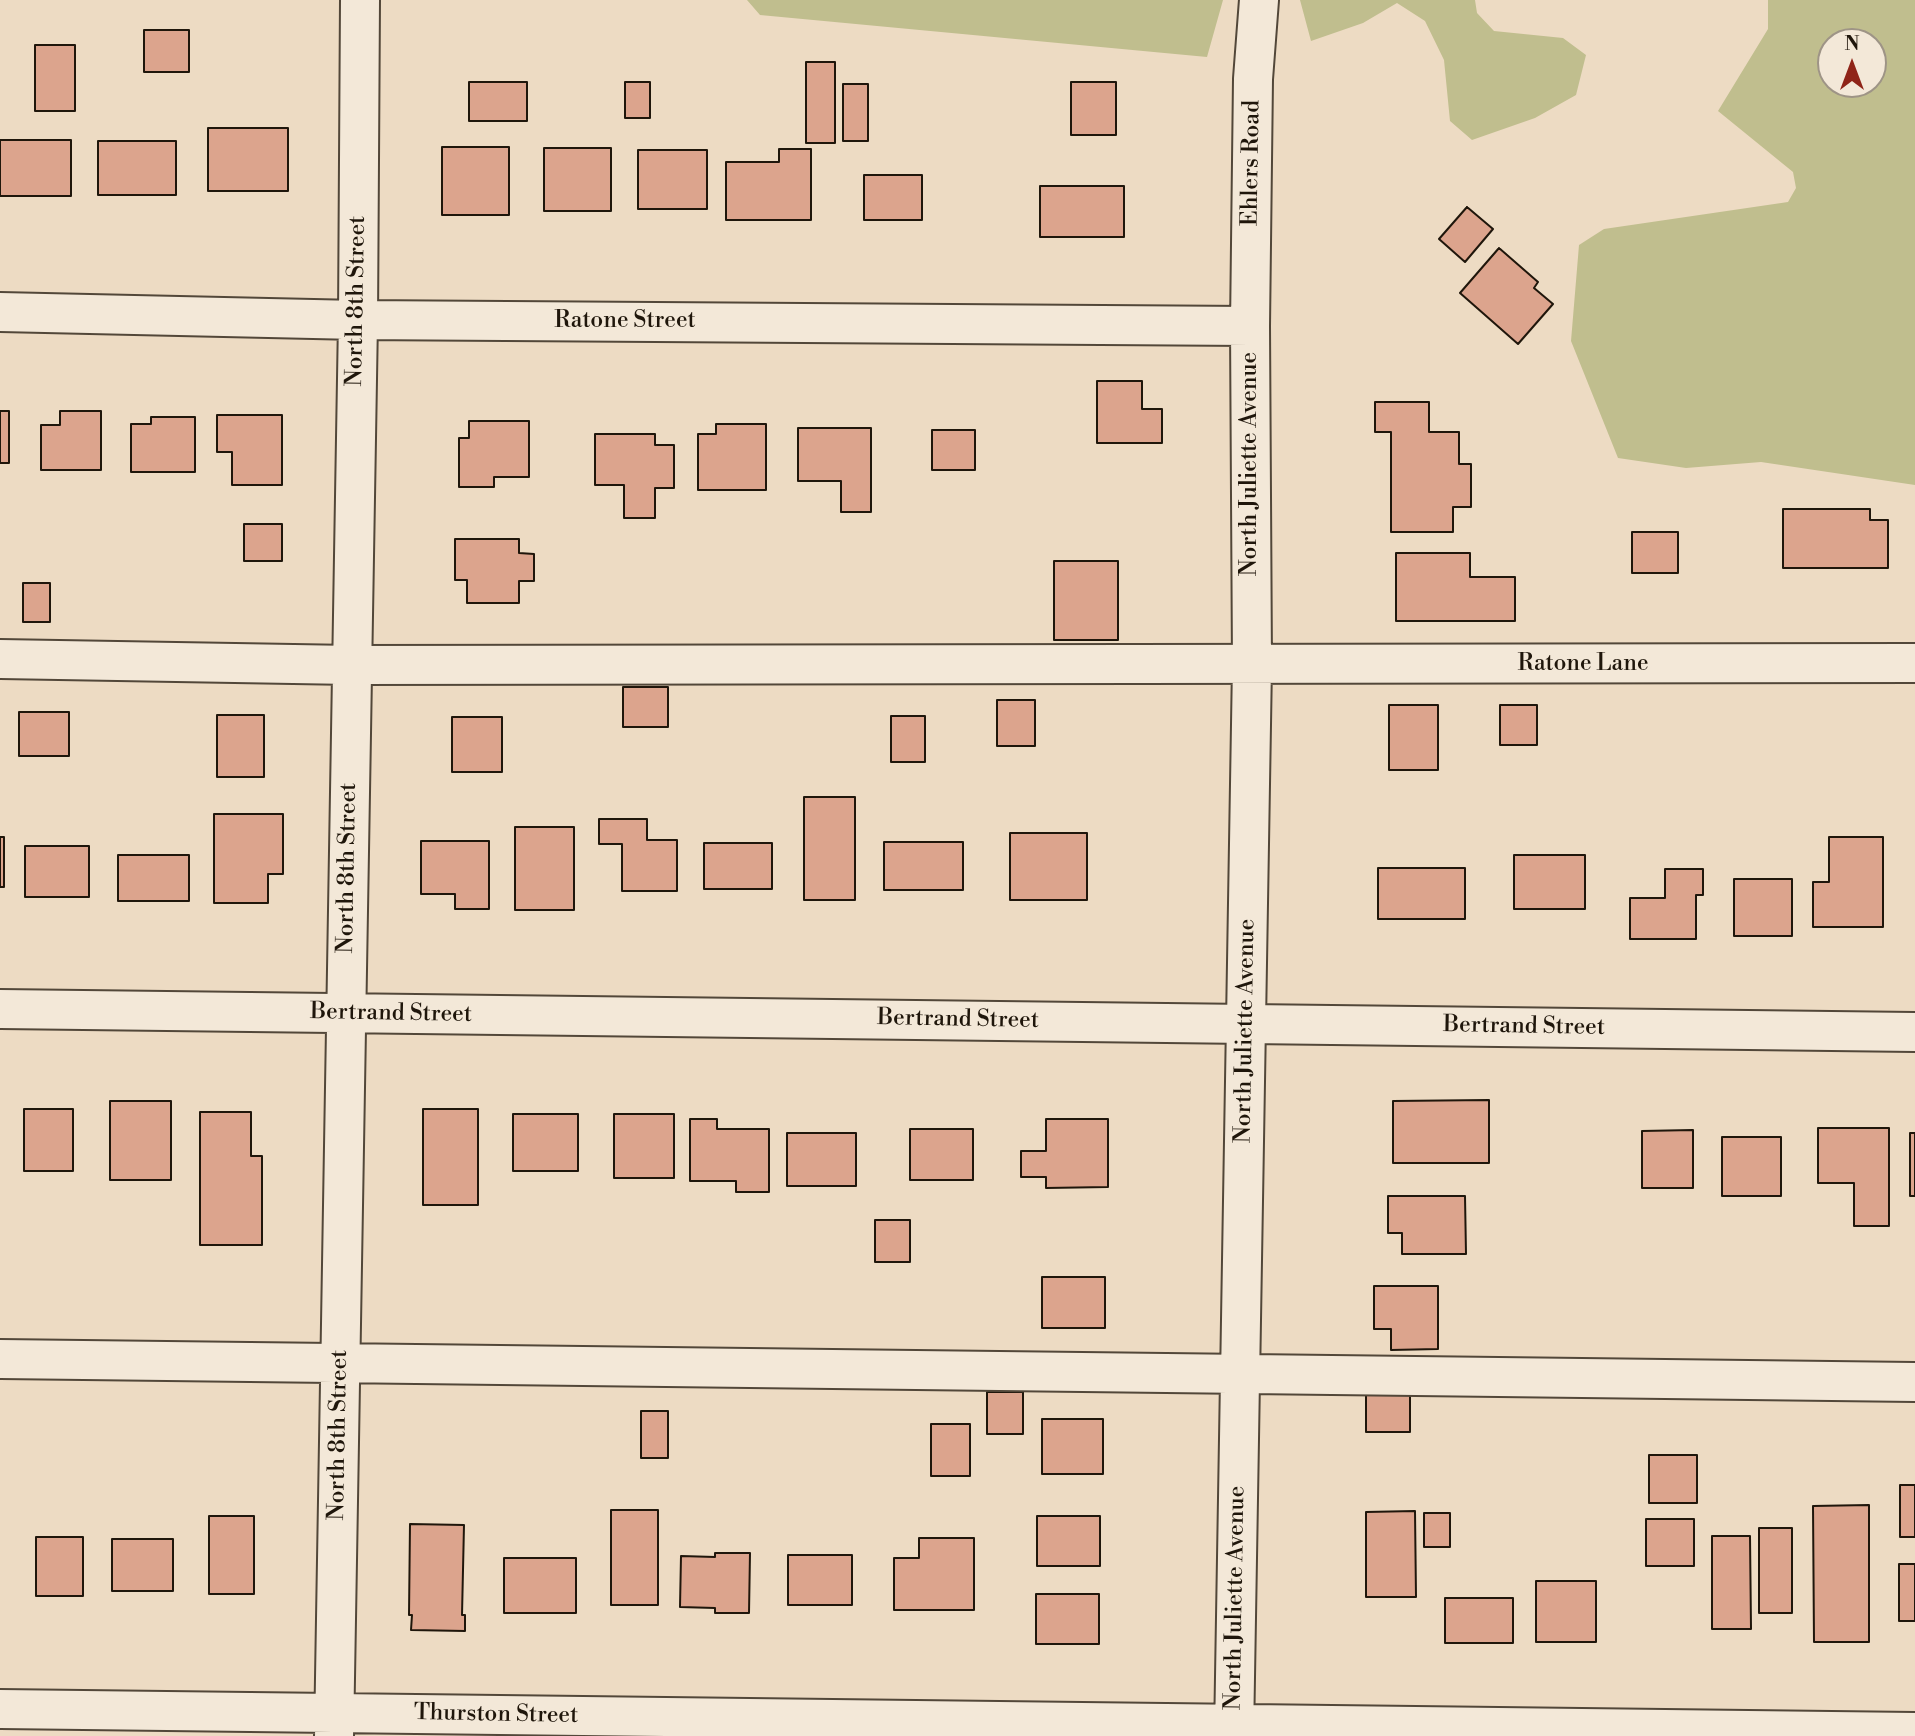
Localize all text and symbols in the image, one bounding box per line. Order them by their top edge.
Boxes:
north arrow [1817,28,1887,98]
text: N [1844,32,1860,56]
street label: Ehlers Road [1237,100,1267,226]
street label: North 8th Street [342,215,372,387]
street label: Ratone Street [554,307,696,335]
street label: North Juliette Avenue [1236,352,1264,576]
street label: Ratone Lane [1517,650,1649,678]
street label: North 8th Street [333,782,363,954]
street label: North Juliette Avenue [1230,919,1262,1143]
street label: Bertrand Street [310,999,472,1029]
street label: Bertrand Street [877,1005,1039,1035]
street label: Bertrand Street [1443,1012,1605,1042]
street label: North 8th Street [324,1349,354,1521]
street label: North Juliette Avenue [1220,1486,1252,1710]
street label: Thurston Street [414,1700,578,1730]

